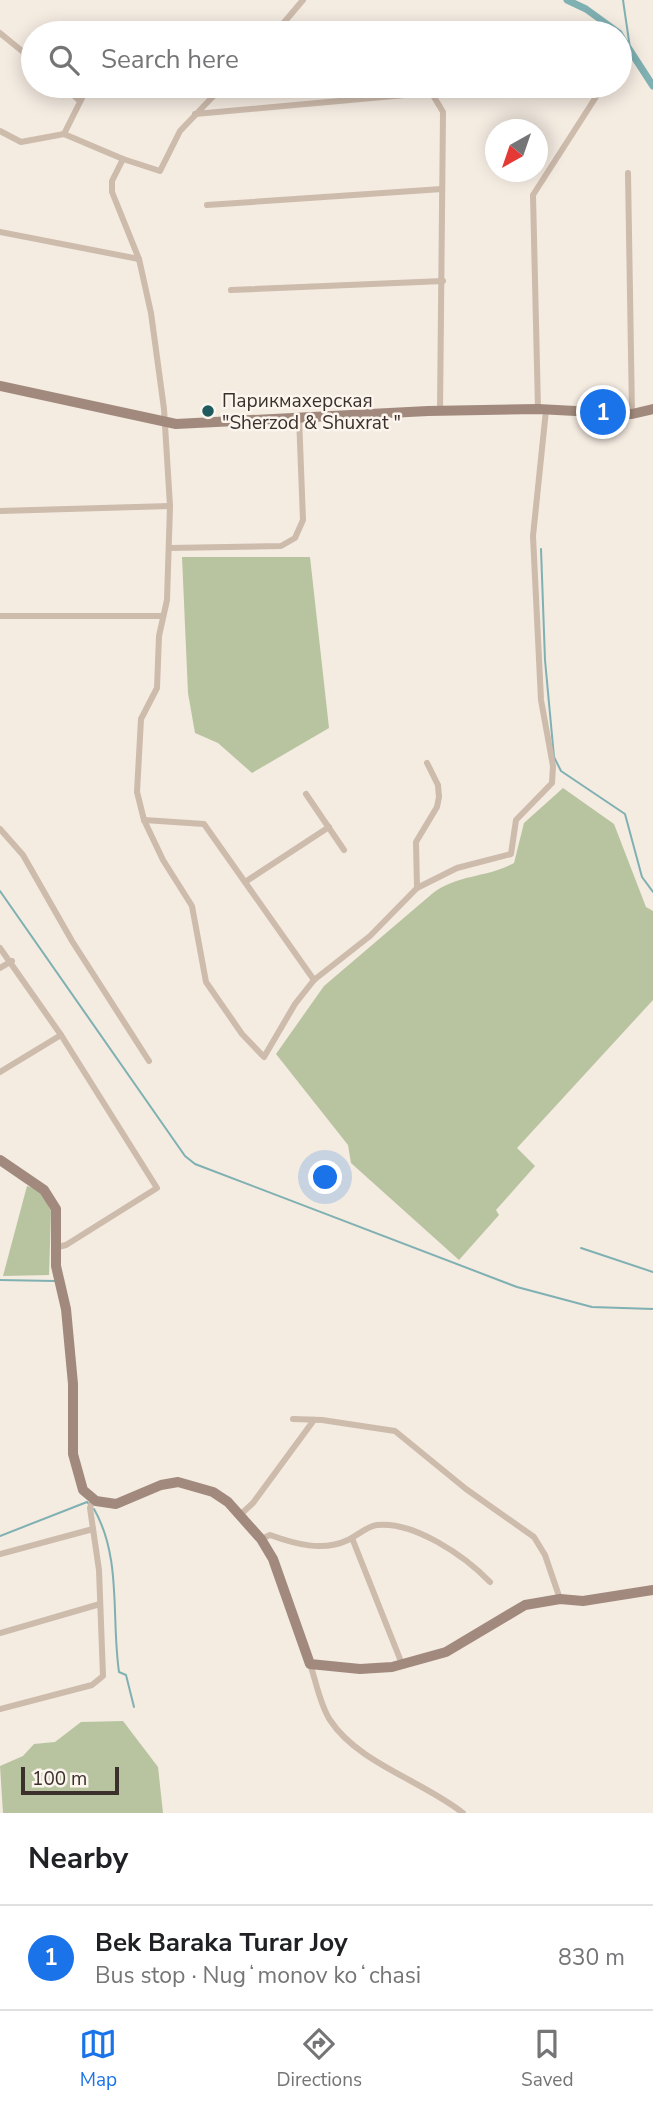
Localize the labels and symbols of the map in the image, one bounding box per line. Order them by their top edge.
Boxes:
north arrow [485,119,548,182]
pin: 1 [580,386,626,438]
place label: Парикмахерская "Sherzod & Shuxrat " [222,388,401,436]
marker: Парикмахерская "Sherzod & Shuxrat " [200,403,216,419]
your location [308,1160,342,1194]
scale bar [21,1764,119,1796]

